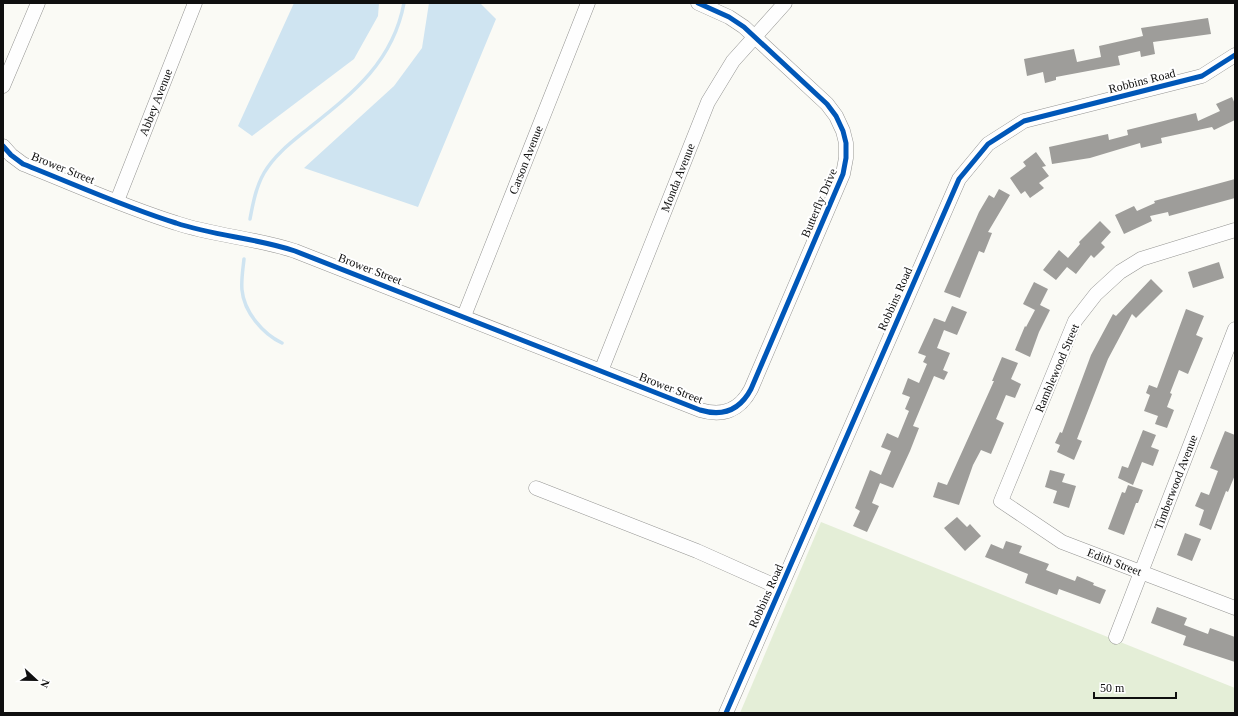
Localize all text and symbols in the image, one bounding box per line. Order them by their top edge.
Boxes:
street label: Robbins Road [1107,66,1177,96]
street label: Abbey Avenue [136,67,175,138]
street label: Carson Avenue [506,123,546,196]
street label: Monda Avenue [658,141,698,214]
street label: Brower Street [29,149,97,187]
street label: Butterfly Drive [798,166,840,240]
street label: Brower Street [336,250,404,288]
street label: Robbins Road [875,265,915,333]
street label: Ramblewood Street [1032,321,1082,414]
street label: Brower Street [637,369,705,407]
street label: Timberwood Avenue [1151,433,1200,532]
street label: Edith Street [1085,545,1144,579]
street label: Robbins Road [746,562,786,630]
north arrow [16,660,56,700]
scale bar [1094,674,1176,700]
text: N [38,678,52,690]
text: 50 m [1100,681,1125,695]

